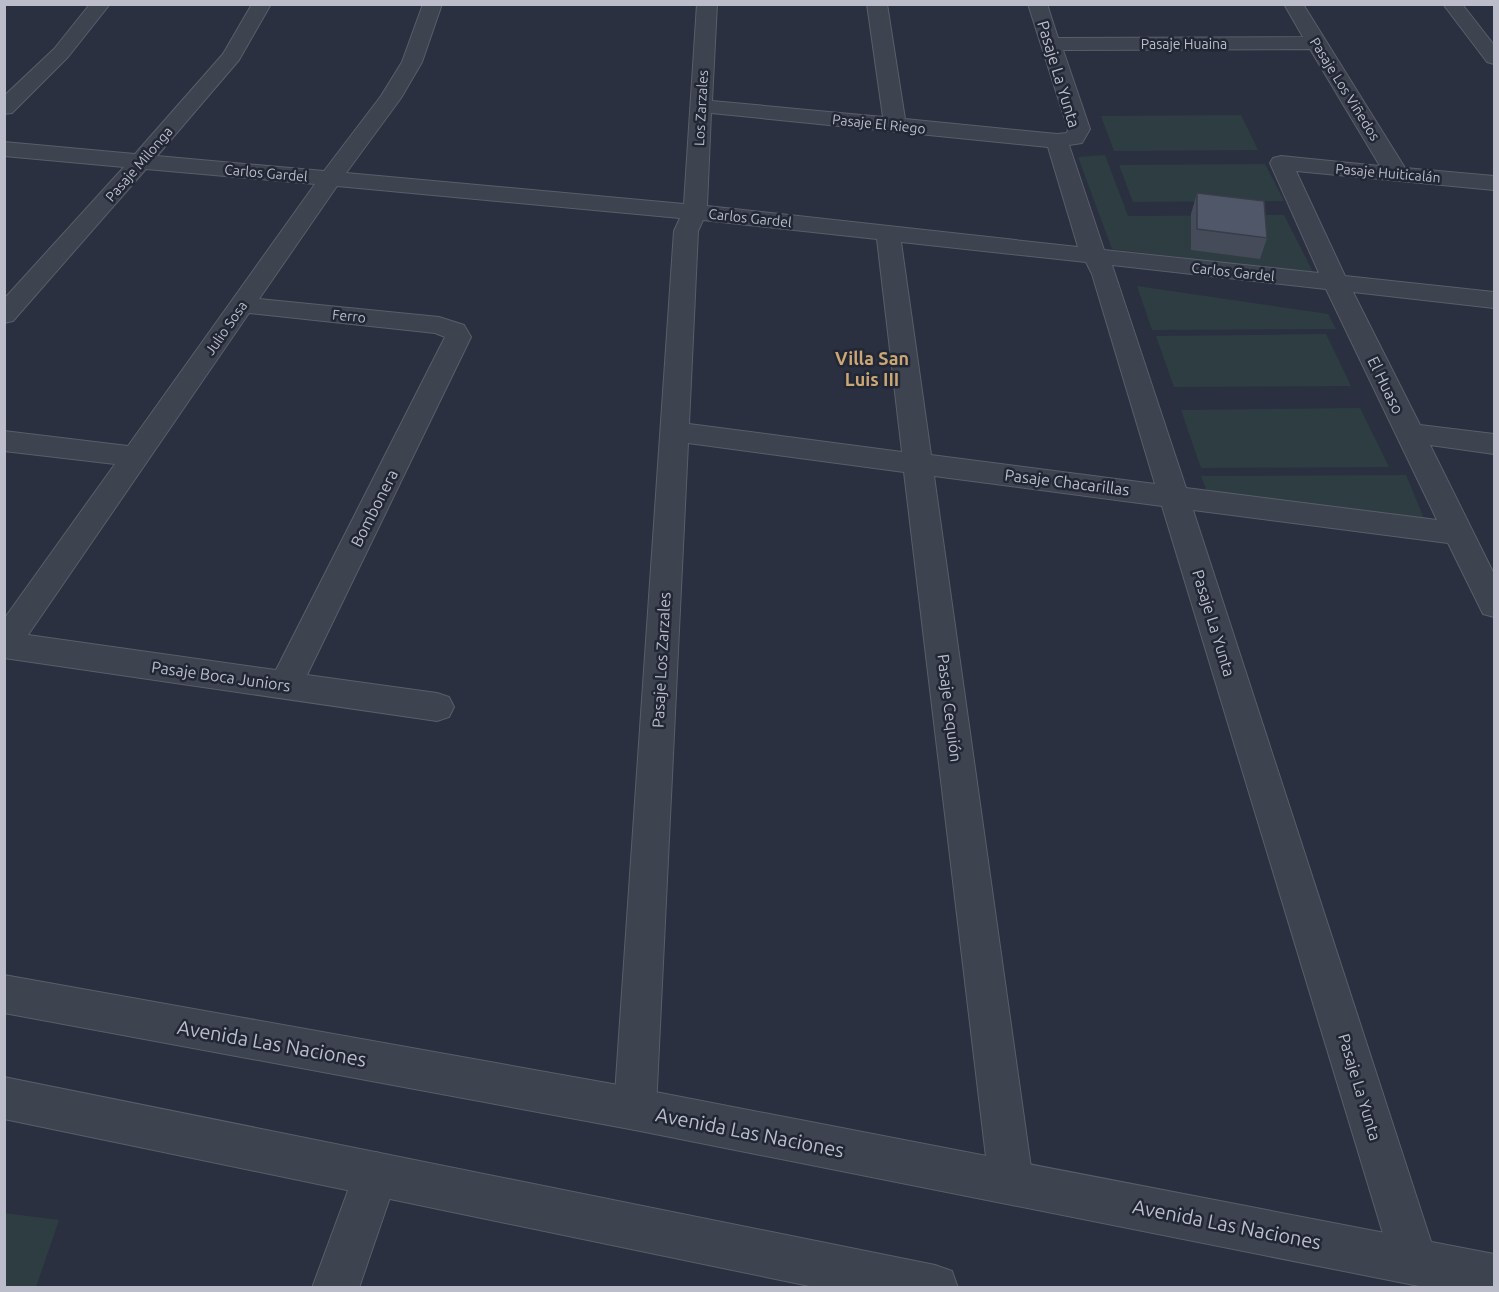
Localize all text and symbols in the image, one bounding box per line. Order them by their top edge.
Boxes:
street label: Pasaje La Yunta [1034,18,1084,130]
street label: Pasaje Los Viñedos [1307,34,1383,144]
street label: Pasaje Huaina [1141,36,1227,52]
street label: Los Zarzales [691,70,711,146]
street label: Pasaje El Riego [831,111,927,137]
street label: Pasaje Milonga [102,123,176,205]
street label: Pasaje Huiticalán [1335,160,1441,186]
street label: Carlos Gardel [224,161,309,185]
street label: Carlos Gardel [708,206,793,230]
street label: Carlos Gardel [1191,260,1276,284]
street label: Julio Sosa [202,298,250,358]
street label: Ferro [331,306,367,326]
district label: Villa San Luis III [835,348,909,389]
street label: El Huaso [1364,353,1408,417]
street label: Pasaje Chacarillas [1004,465,1130,499]
street label: Bombonera [347,466,401,550]
street label: Pasaje La Yunta [1189,567,1239,679]
street label: Pasaje Los Zarzales [648,591,674,728]
street label: Pasaje Cequión [934,653,966,763]
street label: Pasaje Boca Juniors [150,657,292,695]
street label: Avenida Las Naciones [176,1015,368,1071]
street label: Pasaje La Yunta [1335,1031,1385,1143]
street label: Avenida Las Naciones [654,1102,846,1162]
street label: Avenida Las Naciones [1131,1194,1323,1254]

